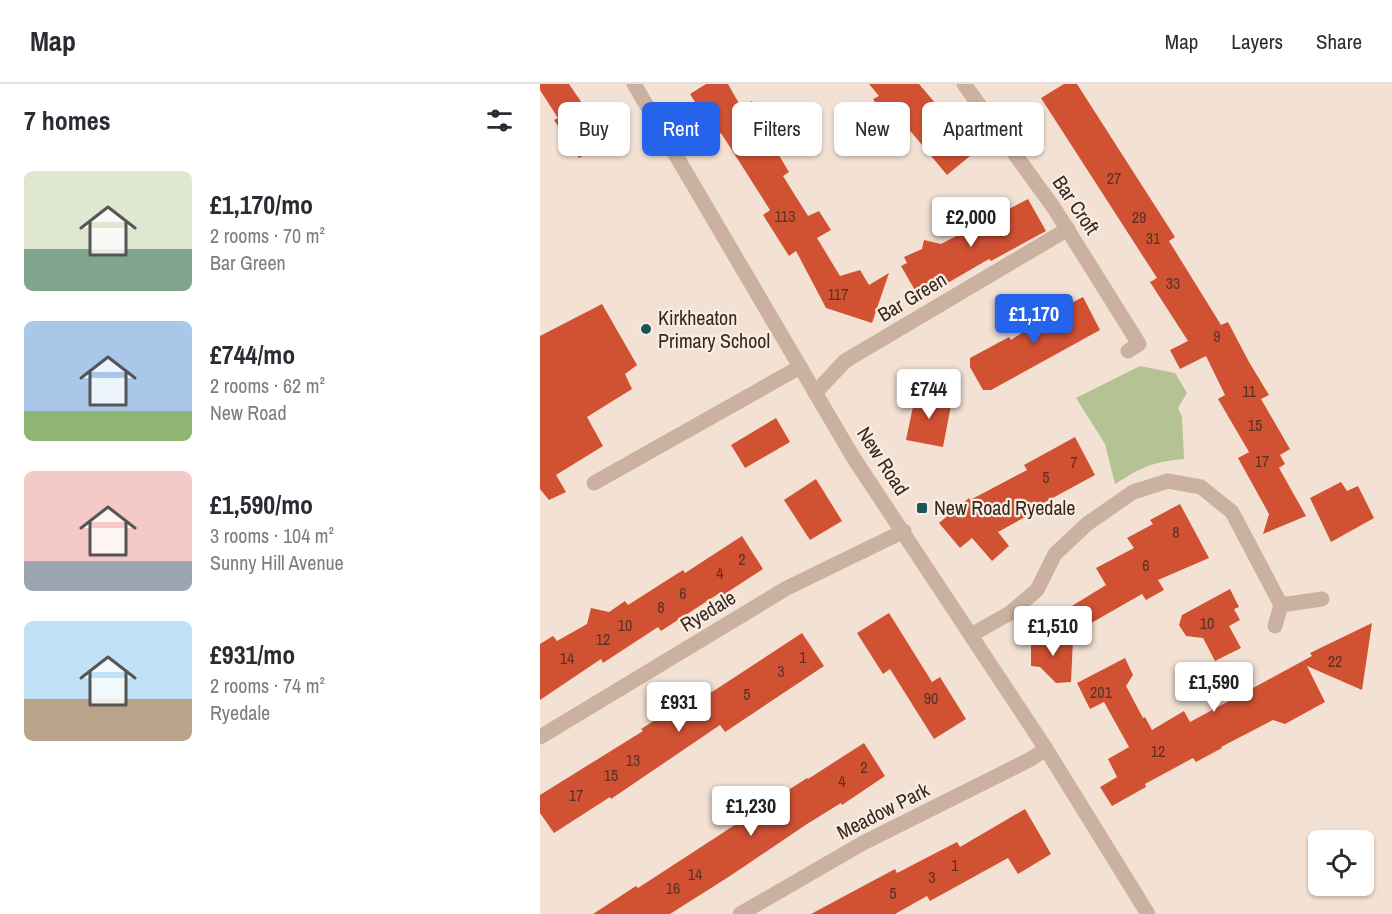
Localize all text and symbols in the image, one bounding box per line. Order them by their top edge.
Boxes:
text: Map [30,22,76,60]
text: Map [1165,27,1198,56]
text: Layers [1231,27,1283,56]
text: Share [1316,27,1362,56]
chip: Buy [558,102,630,156]
chip: Rent [642,102,720,156]
chip: Filters [732,102,822,156]
chip: New [834,102,910,156]
chip: Apartment [922,102,1044,156]
text: 7 homes [24,103,111,138]
icon: filters [483,104,516,137]
house number: 27 [1107,167,1121,189]
street label: Bar Croft [1047,170,1106,240]
text: £1,170/mo [210,187,313,222]
icon: home [72,195,144,267]
pin: £2,000 [922,197,1020,248]
text: £2,000 [946,203,996,230]
house number: 113 [775,205,795,227]
house number: 29 [1132,206,1146,228]
text: 2 rooms · 70 m² [210,222,325,249]
house number: 31 [1146,227,1161,249]
text: Bar Green [210,249,286,276]
street label: Bar Green [872,266,951,328]
house number: 33 [1166,272,1180,294]
house number: 117 [828,283,848,305]
pin: £1,170 [985,294,1083,345]
text: £1,170 [1009,300,1059,327]
place label: Kirkheaton Primary School [658,304,770,354]
marker: Kirkheaton Primary School [639,322,653,336]
house number: 9 [1213,325,1221,347]
text: £744/mo [210,337,295,372]
icon: home [72,345,144,417]
pin: £744 [893,369,965,420]
text: 2 rooms · 62 m² [210,372,325,399]
text: £744 [911,375,947,402]
house number: 11 [1242,380,1257,402]
text: New Road [210,399,287,426]
house number: 15 [1248,414,1262,436]
street label: New Road [851,421,916,500]
house number: 17 [1255,450,1269,472]
house number: 7 [1070,451,1078,473]
house number: 5 [1042,466,1050,488]
text: £1,590/mo [210,487,313,522]
place label: New Road Ryedale [934,494,1075,521]
icon: home [72,495,144,567]
marker: New Road Ryedale [915,501,929,515]
house number: 8 [1172,521,1180,543]
text: 3 rooms · 104 m² [210,522,334,549]
house number: 2 [738,548,746,570]
text: Sunny Hill Avenue [210,549,344,576]
house number: 6 [1142,554,1150,576]
house number: 4 [716,562,724,584]
house number: 6 [679,582,687,604]
street label: Ryedale [675,584,740,638]
house number: 8 [657,596,665,618]
pin: £1,510 [1004,606,1102,657]
text: £1,510 [1028,612,1078,639]
house number: 10 [1200,612,1214,634]
house number: 10 [618,614,632,636]
house number: 12 [596,628,610,650]
text: £931/mo [210,637,295,672]
icon: home [72,645,144,717]
house number: 1 [799,646,807,668]
house number: 14 [560,647,574,669]
house number: 22 [1328,650,1342,672]
house number: 3 [777,660,785,682]
pin: £1,590 [1165,662,1263,713]
text: £1,590 [1189,668,1239,695]
text: 2 rooms · 74 m² [210,672,325,699]
house number: 201 [1090,681,1113,703]
pin: £931 [643,682,715,733]
house number: 5 [743,683,751,705]
house number: 90 [924,687,938,709]
text: £931 [661,688,697,715]
text: Ryedale [210,699,270,726]
house number: 12 [1151,740,1165,762]
house number: 13 [626,749,640,771]
house number: 2 [860,756,868,778]
house number: 15 [604,764,618,786]
house number: 4 [838,770,846,792]
street label: Meadow Park [832,775,934,845]
house number: 17 [569,784,583,806]
pin: £1,230 [702,786,800,837]
text: £1,230 [726,792,776,819]
map controls [1308,830,1374,896]
button: locate [1308,830,1374,896]
house number: 1 [951,854,959,876]
house number: 14 [688,863,702,885]
house number: 3 [928,866,936,888]
house number: 16 [666,877,680,899]
house number: 5 [889,882,897,904]

